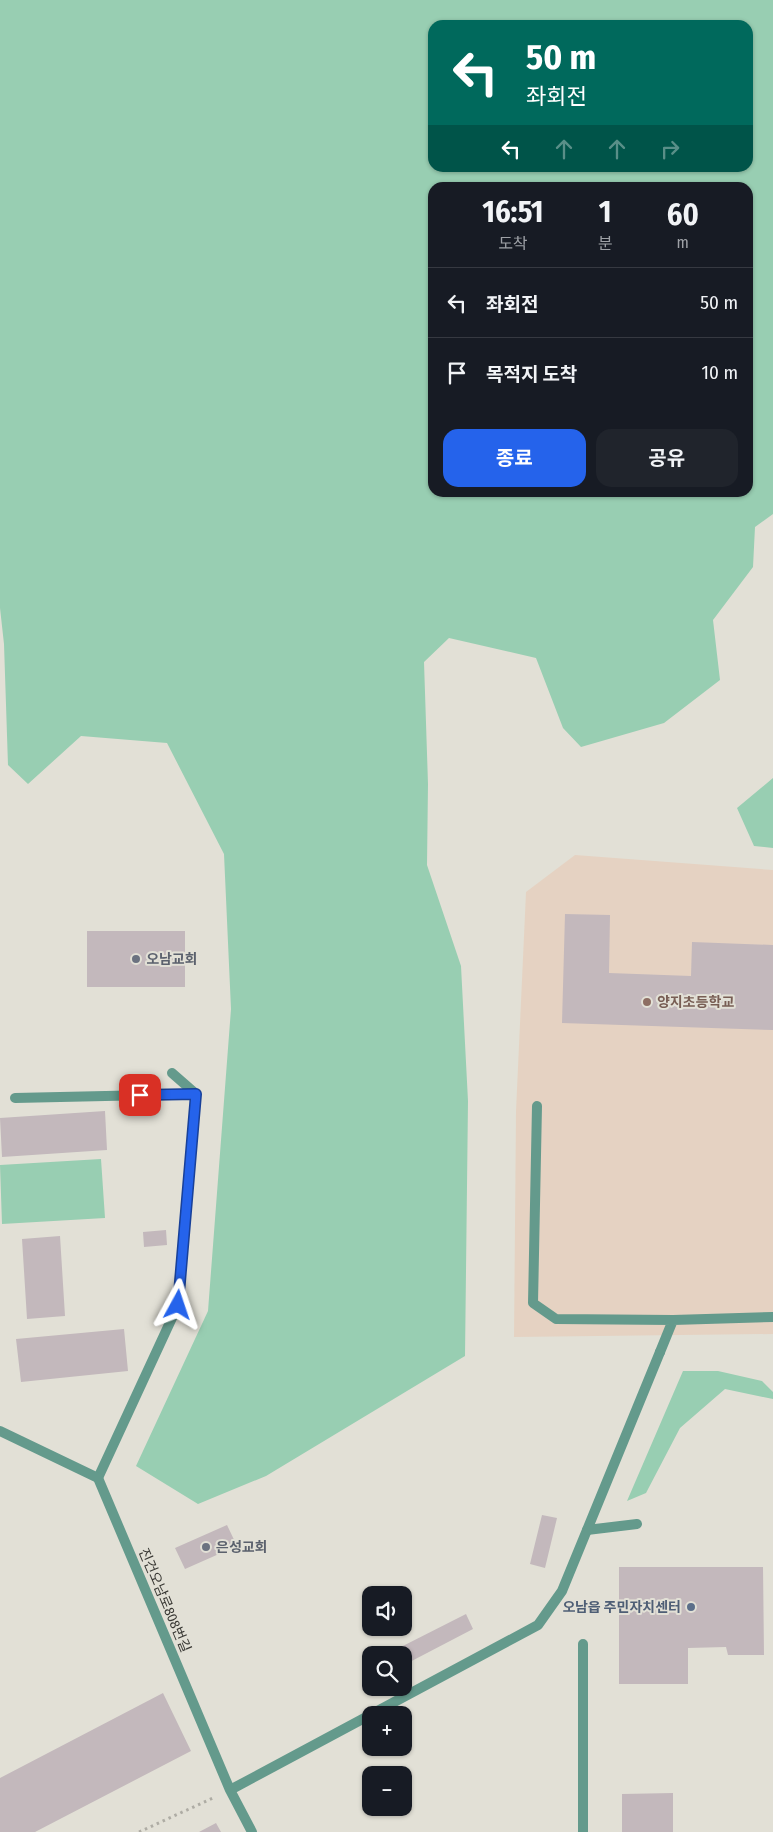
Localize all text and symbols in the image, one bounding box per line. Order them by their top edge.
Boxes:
text: 50 m [526,36,596,78]
icon: left [443,40,508,105]
text: 좌회전 [526,83,587,110]
icon: left [497,135,525,163]
icon: ahead [550,135,578,163]
icon: ahead [603,135,631,163]
icon: right [656,135,684,163]
text: 16:51 [482,194,544,230]
text: 1 [599,194,611,230]
text: 60 [667,197,699,233]
text: m [677,233,689,252]
text: 도착 [498,234,528,253]
text: 분 [598,234,612,253]
icon: left [443,289,471,317]
text: 50 m [700,291,738,314]
text: 좌회전 [486,293,538,316]
icon: arrive [443,359,471,387]
text: 10 m [702,361,738,384]
text: 목적지 도착 [486,363,577,386]
button: 종료 [443,429,586,487]
button: 공유 [596,429,738,487]
place label: 오남교회 [146,951,198,968]
marker: 오남교회 [130,953,142,965]
place label: 양지초등학교 [657,994,734,1011]
marker: 양지초등학교 [641,996,653,1008]
pin [119,1074,161,1116]
icon: arrive [126,1081,154,1109]
position arrow [151,1278,203,1330]
place label: 은성교회 [216,1539,268,1556]
marker: 은성교회 [200,1541,212,1553]
street label: 진건오남로808번길 [135,1546,194,1655]
map controls [362,1586,412,1816]
button: sound [362,1586,412,1636]
place label: 오남읍 주민자치센터 [562,1599,681,1616]
marker: 오남읍 주민자치센터 [685,1601,697,1613]
button: search [362,1646,412,1696]
button: + [362,1706,412,1756]
button: − [362,1766,412,1816]

